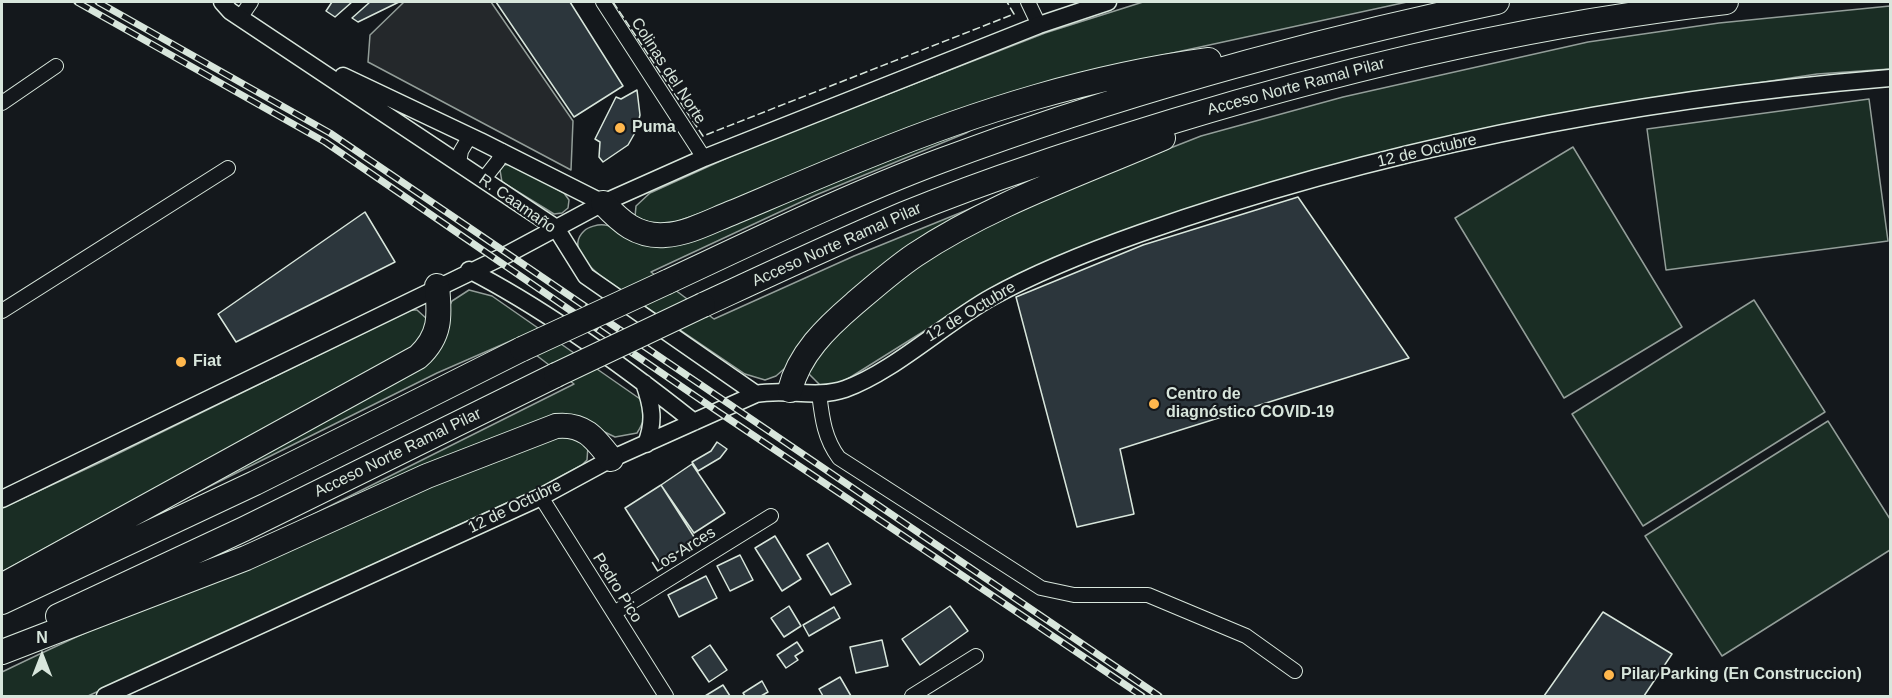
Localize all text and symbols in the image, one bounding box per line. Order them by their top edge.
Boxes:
street label: Colinas del Norte [627,14,709,128]
street label: Acceso Norte Ramal Pilar [1205,54,1387,120]
place label: Puma [632,118,676,138]
marker: Puma [613,121,627,135]
street label: 12 de Octubre [1375,130,1479,172]
street label: R. Caamaño [475,170,559,238]
street label: Acceso Norte Ramal Pilar [749,199,925,291]
street label: 12 de Octubre [923,278,1019,346]
place label: Fiat [193,352,221,372]
marker: Fiat [174,355,188,369]
place label: Centro de diagnóstico COVID-19 [1166,385,1334,423]
marker: Centro de diagnóstico COVID-19 [1147,397,1161,411]
street label: Acceso Norte Ramal Pilar [311,404,485,502]
street label: 12 de Octubre [465,476,565,538]
street label: Los Arces [649,523,719,577]
street label: Pedro Pico [588,550,646,626]
north arrow [12,626,72,686]
text: N [36,629,48,646]
place label: Pilar Parking (En Construccion) [1621,665,1862,685]
marker: Pilar Parking (En Construccion) [1602,668,1616,682]

